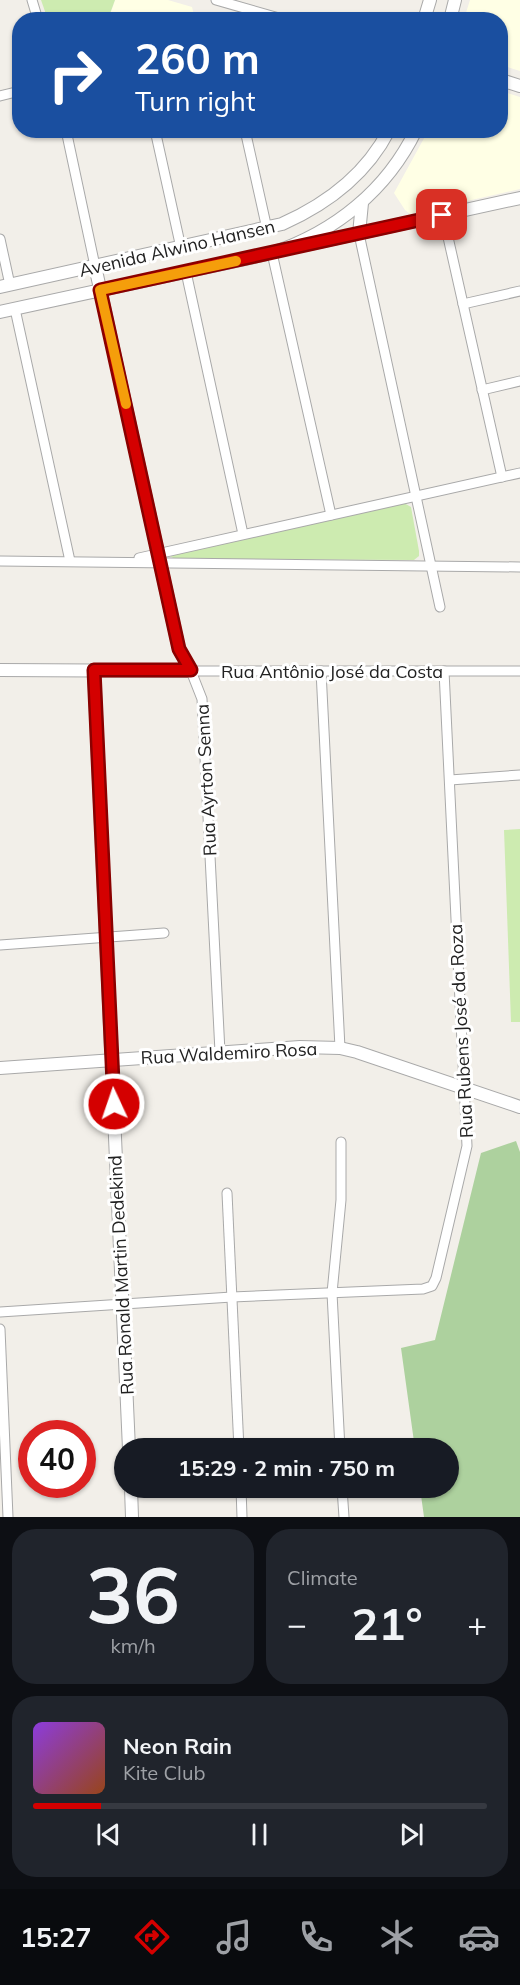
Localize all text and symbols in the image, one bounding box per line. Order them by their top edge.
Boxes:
text: 260 m [135,32,260,85]
icon: right [36,36,114,114]
text: Turn right [135,84,255,118]
pin [416,189,467,240]
icon: arrive [425,198,458,231]
street label: Avenida Alwino Hansen [77,214,277,282]
street label: Rua Antônio José da Costa [221,660,443,683]
street label: Rua Ayrton Senna [191,703,221,857]
street label: Rua Rubens José da Roza [444,923,478,1139]
street label: Rua Waldemiro Rosa [140,1037,318,1069]
position arrow [82,1072,146,1136]
street label: Rua Ronald Martin Dedekind [103,1155,139,1395]
speed limit sign: 40 [18,1420,96,1498]
text: 15:29 · 2 min · 750 m [178,1454,395,1482]
text: 36 [86,1545,180,1643]
text: Climate [287,1565,358,1590]
text: 21° [351,1595,423,1651]
text: − [287,1603,307,1644]
text: + [467,1603,487,1644]
text: km/h [110,1633,156,1658]
text: Neon Rain [123,1732,232,1760]
text: Kite Club [123,1760,205,1785]
icon: previous [92,1818,125,1851]
icon: pause [243,1818,276,1851]
icon: next [395,1818,428,1851]
icon: directions [131,1916,173,1958]
icon: music [213,1916,255,1958]
icon: phone [295,1916,337,1958]
icon: climate [376,1916,418,1958]
icon: car [458,1916,500,1958]
text: 15:27 [20,1920,91,1954]

